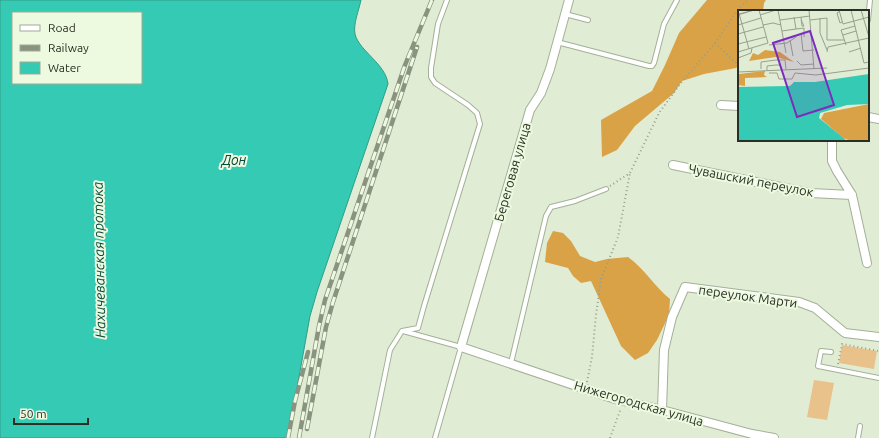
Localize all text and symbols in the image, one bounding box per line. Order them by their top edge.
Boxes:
inset map [738,10,869,141]
legend [12,12,142,84]
text: Road [48,21,76,34]
text: Railway [48,41,89,54]
text: Water [48,61,81,74]
street label: Береговая улица [491,121,533,223]
water label: Дон [220,152,247,168]
street label: Чувашский переулок [687,161,815,199]
water label: Нахичеванская протока [90,181,108,338]
street label: переулок Марти [698,282,798,310]
street label: Нижегородская улица [573,378,705,428]
scale bar [14,400,88,426]
text: 50 m [20,407,47,420]

